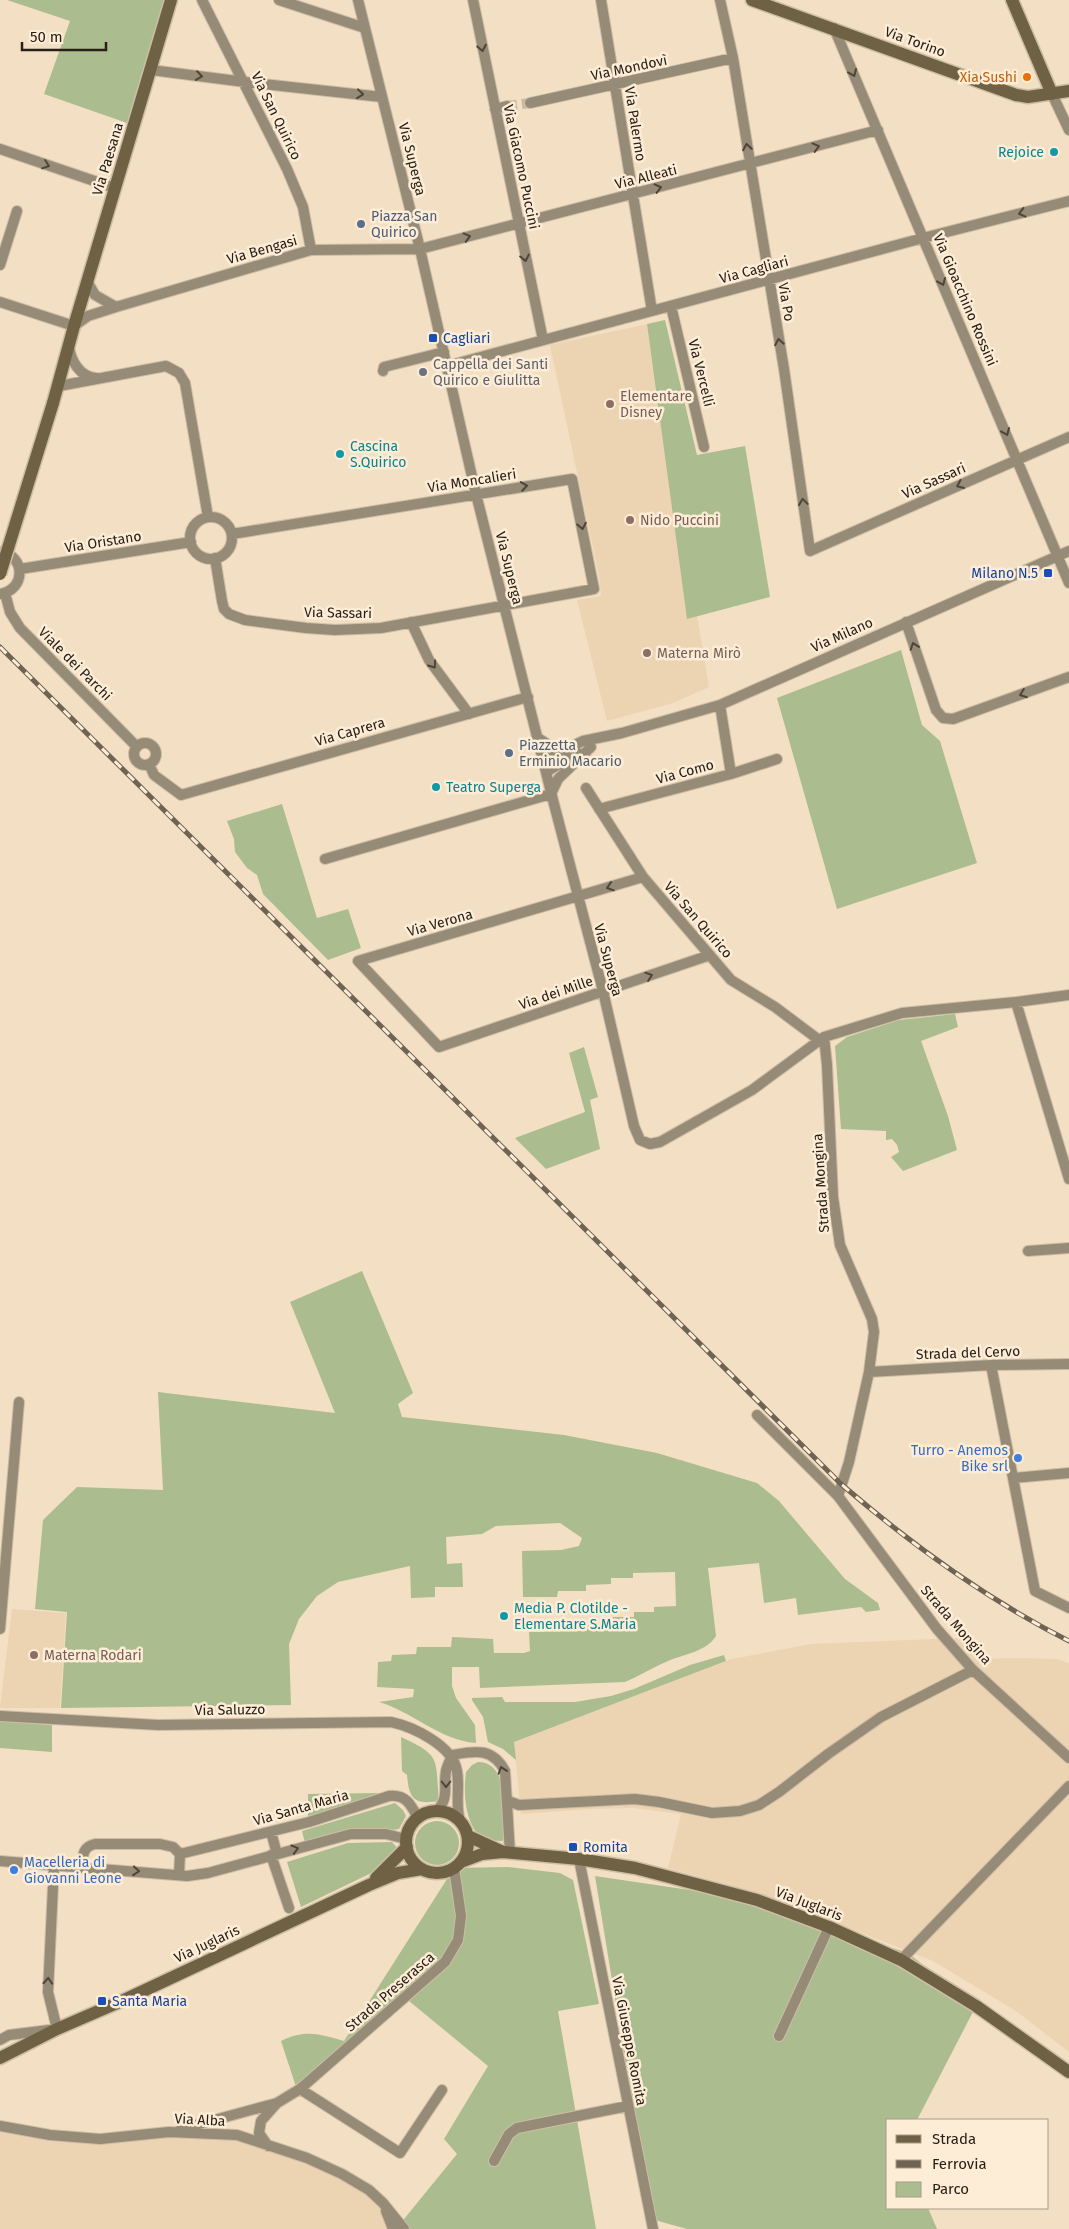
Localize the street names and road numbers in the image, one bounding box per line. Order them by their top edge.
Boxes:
street label: Via Torino [882,23,948,61]
street label: Via Mondovì [589,52,669,84]
street label: Via San Quirico [247,69,305,163]
street label: Via Palermo [621,86,649,162]
street label: Via Giacomo Puccini [499,103,543,231]
street label: Via Paesana [89,120,127,198]
street label: Via Superga [395,121,429,197]
street label: Via Alleati [613,161,679,193]
street label: Via Gioacchino Rossini [929,231,1001,369]
street label: Via Bengasi [225,232,299,268]
street label: Via Cagliari [718,253,790,287]
street label: Via Po [774,281,798,323]
street label: Via Vercelli [684,337,718,409]
street label: Via Sassari [900,459,968,503]
street label: Via Moncalieri [427,466,517,496]
street label: Via Oristano [63,528,143,556]
street label: Via Superga [492,530,526,606]
street label: Via Sassari [304,604,372,622]
street label: Via Milano [808,614,876,656]
street label: Viale dei Parchi [35,624,115,704]
street label: Via Caprera [313,714,387,750]
street label: Via Como [654,756,716,788]
street label: Via San Quirico [660,878,736,962]
street label: Via Verona [405,906,475,940]
street label: Via Superga [590,922,626,998]
street label: Via dei Mille [517,972,595,1014]
street label: Strada Mongina [809,1133,833,1233]
street label: Strada del Cervo [916,1343,1020,1363]
street label: Strada Mongina [917,1582,995,1668]
street label: Via Saluzzo [194,1701,266,1719]
street label: Via Santa Maria [251,1786,351,1830]
street label: Via Juglaris [773,1883,845,1925]
street label: Via Juglaris [172,1921,243,1967]
street label: Strada Preserasca [342,1949,438,2035]
street label: Via Giuseppe Romita [608,1975,650,2107]
street label: Via Alba [174,2110,226,2130]

